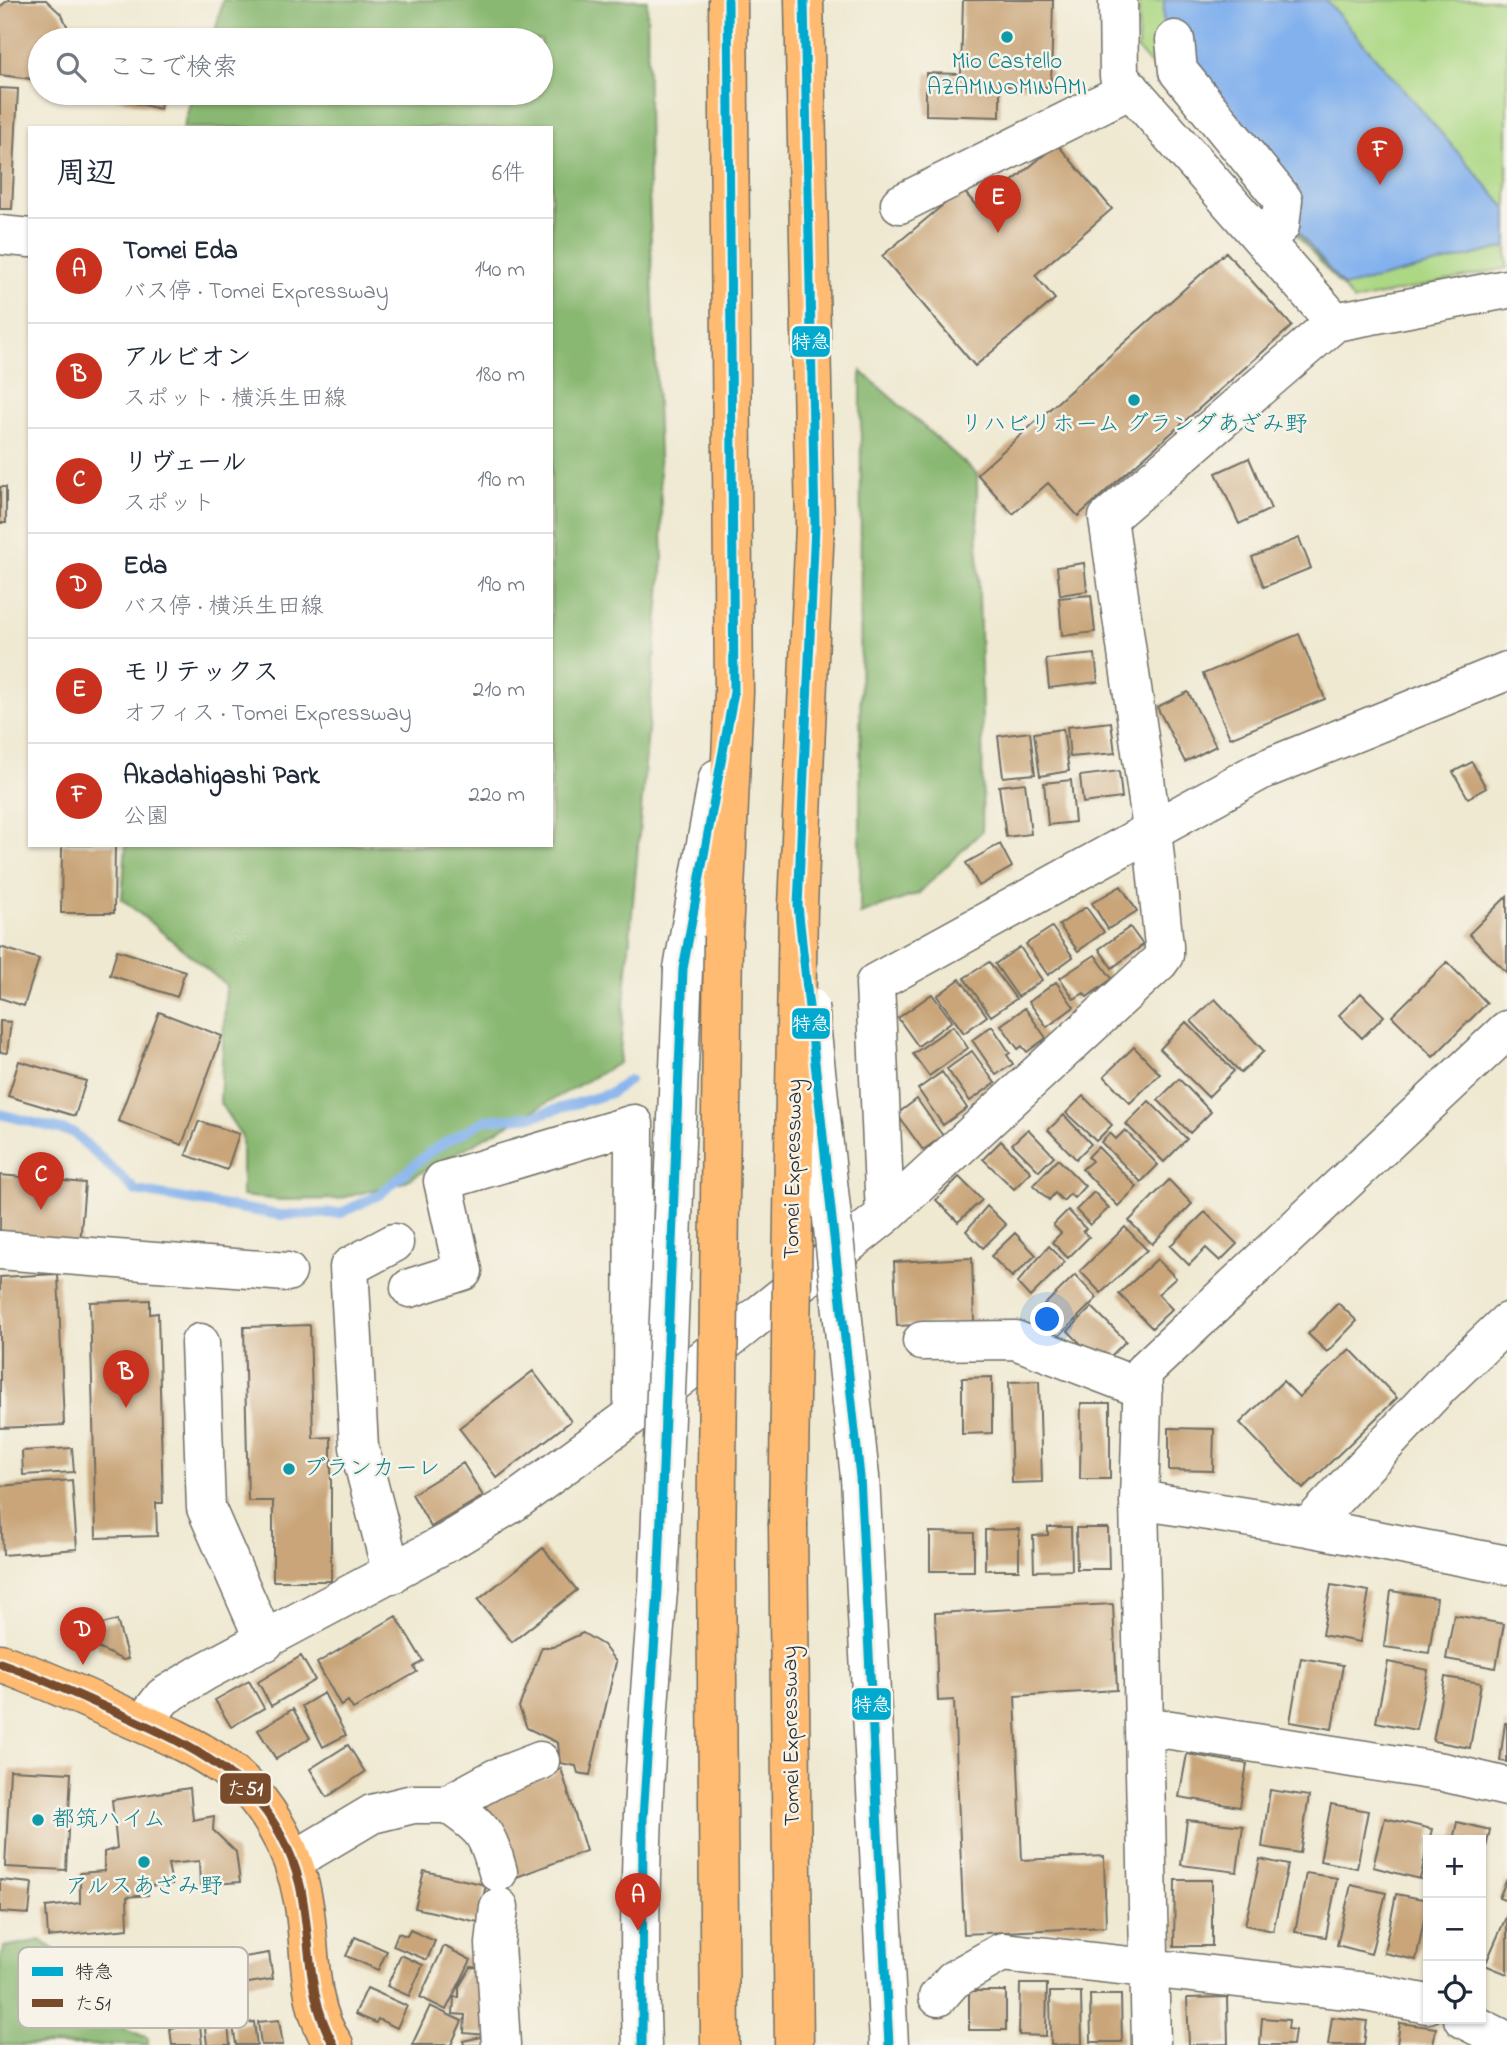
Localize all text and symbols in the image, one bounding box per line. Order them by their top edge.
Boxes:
search box [28,28,553,105]
marker: Mio Castello AZAMINOMINAMI [999,29,1015,45]
place label: Mio Castello AZAMINOMINAMI [927,46,1087,105]
icon: search [52,48,90,86]
text: ここで検索 [108,50,238,88]
pin: F [1357,127,1403,185]
text: 周辺 [56,153,116,197]
text: 6件 [492,158,525,191]
pin: E [975,175,1021,233]
text: Tomei Eda [123,233,238,271]
text: A [72,254,86,287]
text: 140 m [475,254,525,287]
text: バス停 · Tomei Expressway [123,276,389,309]
line badge: 特急 [791,325,831,358]
text: 特急 [792,330,830,357]
text: アルビオン [123,340,251,378]
text: B [71,359,87,392]
text: 180 m [476,359,525,392]
text: スポット · 横浜生田線 [123,383,346,416]
marker: リハビリホーム グランダあざみ野 [1126,392,1142,408]
place label: リハビリホーム グランダあざみ野 [960,409,1308,442]
text: リヴェール [123,445,247,483]
text: C [73,464,85,497]
text: 190 m [477,464,525,497]
text: スポット [123,488,215,521]
text: Eda [123,548,167,586]
text: D [71,569,87,602]
text: 190 m [477,569,525,602]
text: バス停 · 横浜生田線 [123,591,323,624]
text: モリテックス [123,655,279,693]
text: E [72,674,86,707]
text: 210 m [473,674,525,707]
text: オフィス · Tomei Expressway [123,698,412,731]
text: Akadahigashi Park [123,758,320,796]
text: F [72,779,86,812]
text: 220 m [469,779,525,812]
text: 公園 [123,801,169,834]
line badge: 特急 [791,1007,831,1040]
text: 特急 [792,1012,830,1039]
street label: Tomei Expressway [776,1079,814,1259]
pin: C [18,1152,64,1210]
your location [1030,1302,1064,1336]
pin: B [103,1350,149,1408]
place label: ブランカーレ [303,1453,440,1486]
marker: ブランカーレ [281,1461,297,1477]
pin: D [60,1607,106,1665]
street label: Tomei Expressway [774,1646,812,1826]
line badge: 特急 [851,1687,892,1721]
text: 特急 [853,1693,891,1720]
line badge: た51 [219,1772,272,1805]
text: た51 [227,1777,263,1804]
place label: 都筑ハイム [52,1804,166,1837]
marker: 都筑ハイム [30,1812,46,1828]
map controls [1423,1835,1486,2024]
button: + [1423,1835,1486,1898]
marker: アルスあざみ野 [136,1854,152,1870]
place label: アルスあざみ野 [65,1871,223,1904]
pin: A [615,1873,661,1931]
button: − [1423,1898,1486,1961]
legend [18,1947,248,2028]
text: 特急 [75,1960,113,1987]
button: locate [1423,1961,1486,2024]
text: た51 [75,1992,111,2019]

